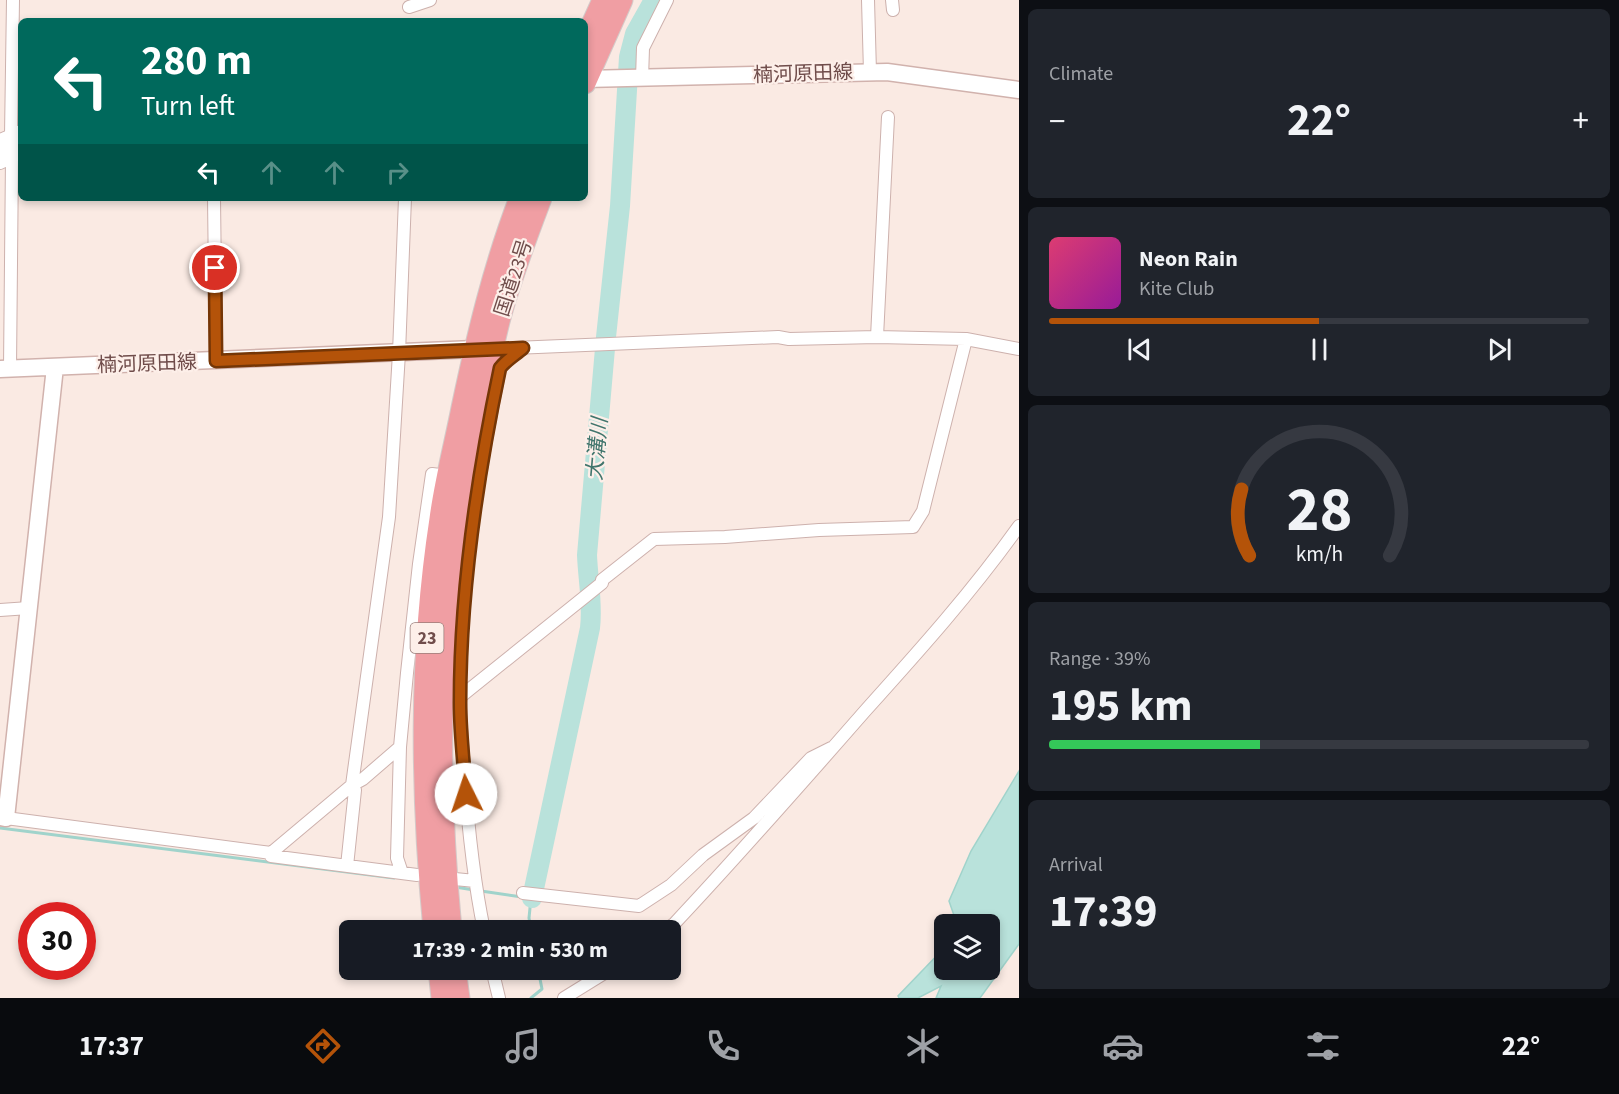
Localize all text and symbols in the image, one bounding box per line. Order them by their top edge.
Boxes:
text: 280 m [141,31,252,91]
icon: left [42,42,120,120]
street label: 楠河原田線 [753,58,853,90]
text: Climate [1049,60,1113,88]
text: Turn left [141,87,235,126]
text: 22° [1287,89,1351,153]
text: − [1049,98,1065,145]
text: + [1573,98,1589,145]
icon: left [192,156,225,189]
icon: ahead [255,156,288,189]
icon: ahead [318,156,351,189]
icon: right [381,156,414,189]
street label: 国道23号 [488,236,540,320]
pin [189,242,240,293]
text: Neon Rain [1139,243,1238,275]
icon: arrive [198,251,231,284]
text: Kite Club [1139,275,1214,303]
icon: previous [1123,333,1156,366]
icon: pause [1303,333,1336,366]
icon: next [1483,333,1516,366]
street label: 楠河原田線 [97,348,197,380]
water label: 大溝川 [579,414,615,482]
text: 28 [1286,466,1352,555]
text: km/h [1295,539,1343,570]
road number: 23 [410,623,444,653]
text: Range · 39% [1049,645,1150,673]
text: 195 km [1049,674,1193,738]
position arrow [434,762,498,826]
text: Arrival [1049,851,1103,879]
text: 17:39 [1049,880,1158,944]
speed limit sign: 30 [18,902,96,980]
map controls [934,914,1000,980]
button: layers [934,914,1000,980]
text: 17:39 · 2 min · 530 m [412,934,608,966]
icon: directions [302,1025,344,1067]
icon: music [502,1025,544,1067]
icon: phone [702,1025,744,1067]
icon: climate [902,1025,944,1067]
icon: car [1102,1025,1144,1067]
icon: filters [1302,1025,1344,1067]
text: 17:37 [79,1027,144,1066]
text: 22° [1502,1027,1540,1066]

